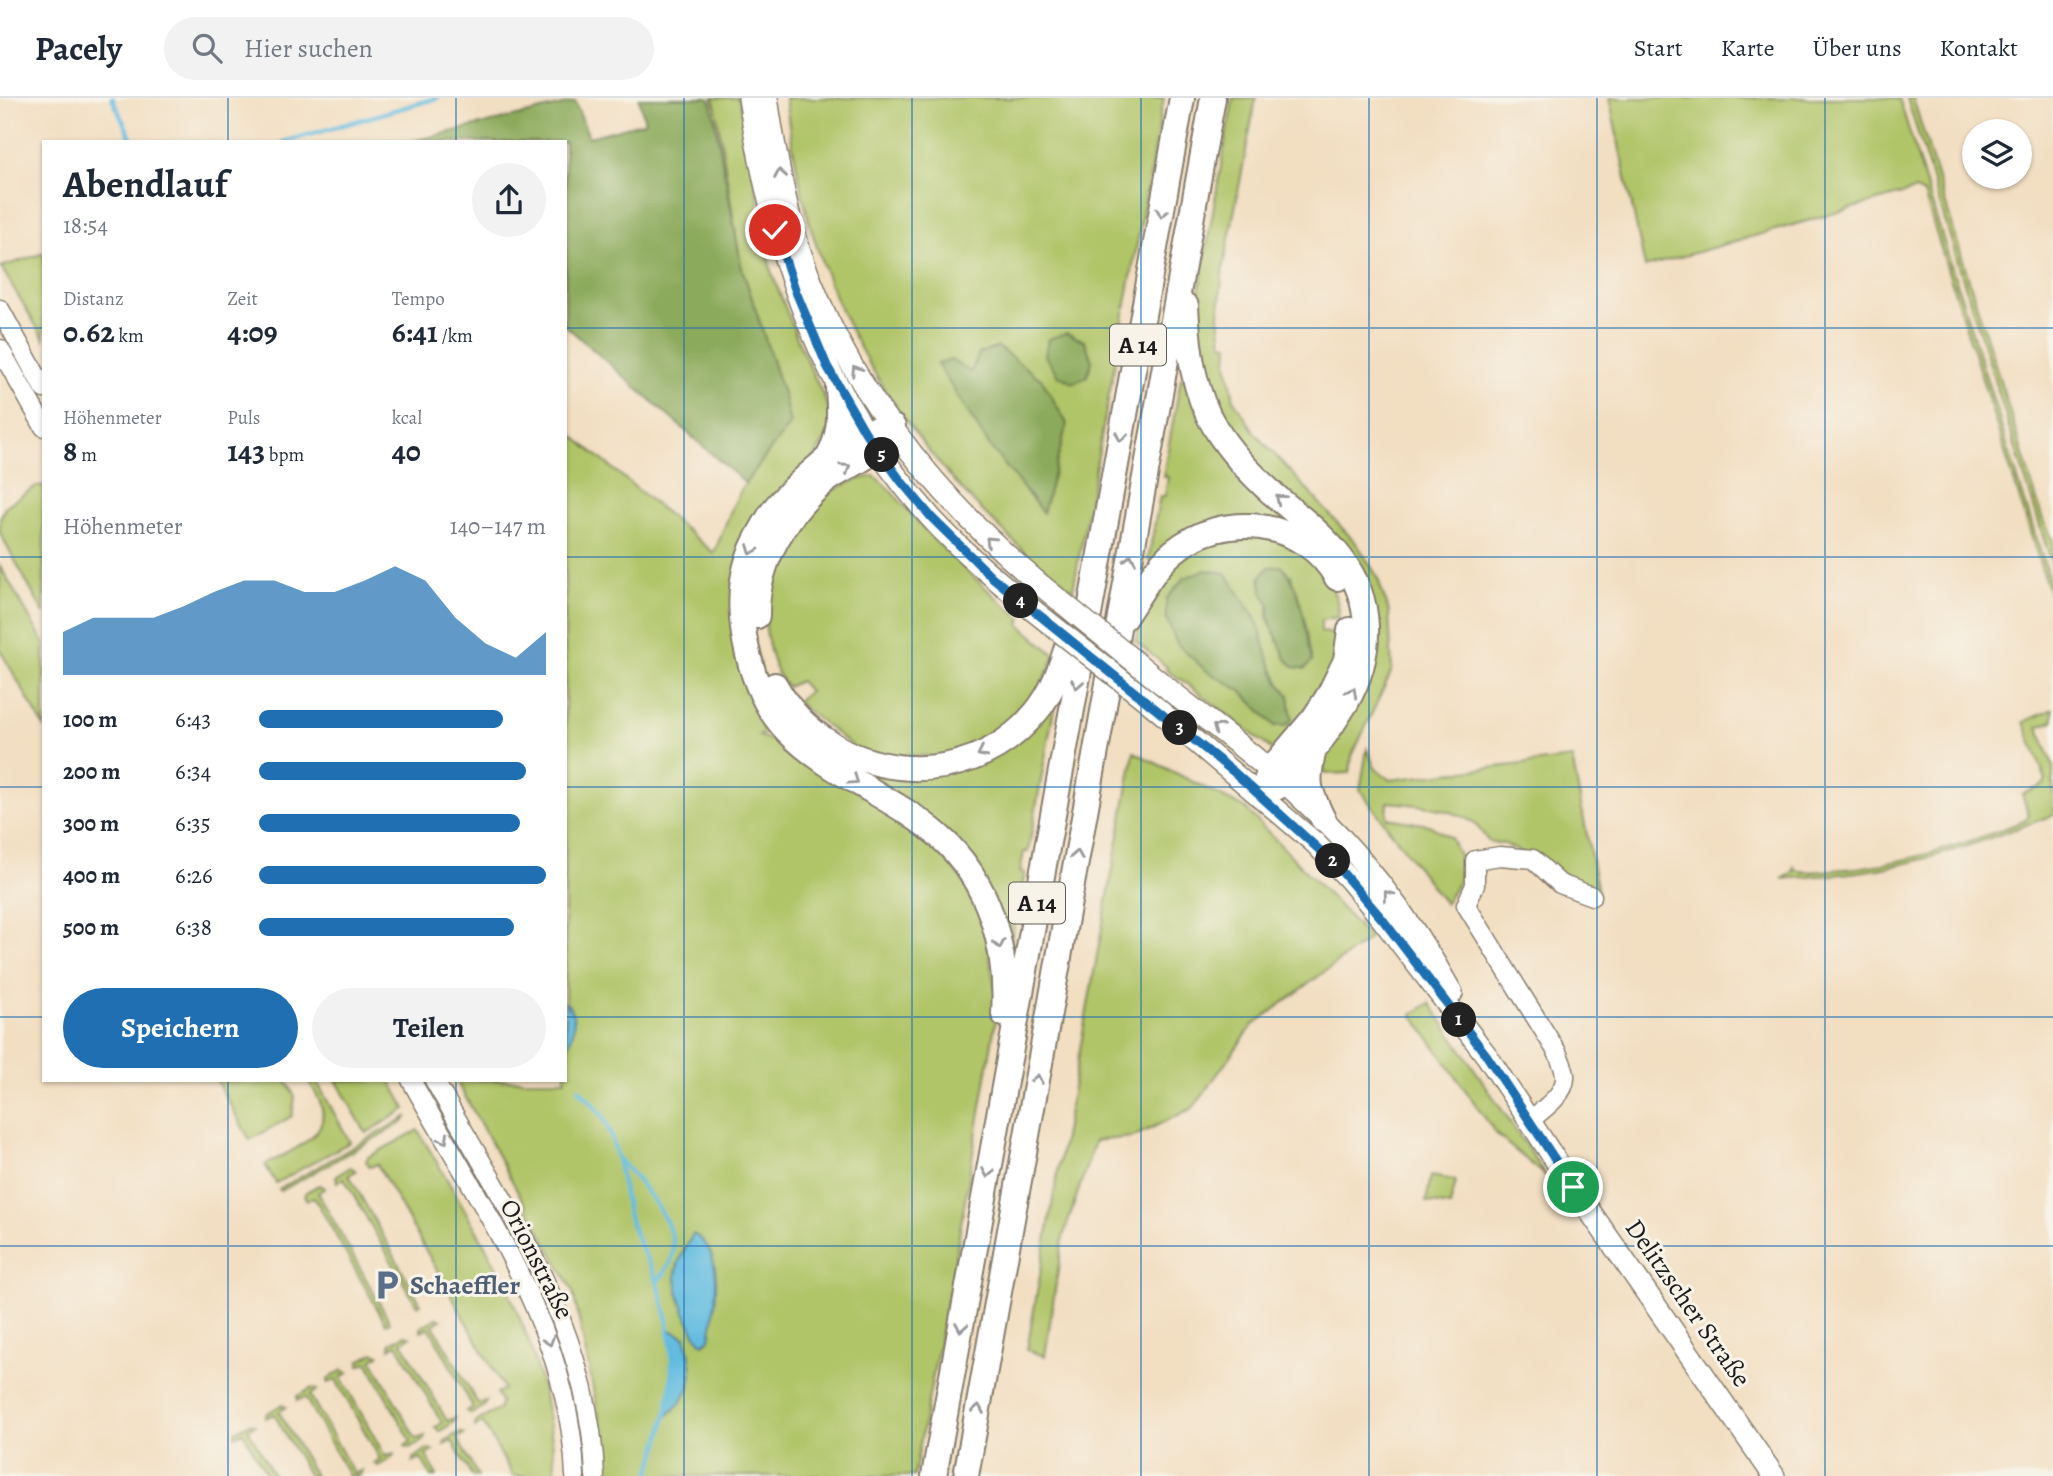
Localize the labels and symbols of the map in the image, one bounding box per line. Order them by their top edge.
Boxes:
one-way arrow [773,168,788,180]
pin [745,200,805,260]
one-way arrow [1155,207,1170,219]
road number: A 14 [1110,324,1166,366]
one-way arrow [851,365,864,378]
one-way arrow [1114,431,1129,443]
pin: 5 [864,438,900,472]
one-way arrow [838,464,851,477]
one-way arrow [1276,495,1288,508]
one-way arrow [985,537,998,550]
one-way arrow [746,543,760,555]
one-way arrow [1122,553,1137,565]
pin: 4 [1004,584,1038,618]
one-way arrow [1070,678,1085,690]
one-way arrow [1343,687,1357,699]
pin: 3 [1162,710,1198,746]
one-way arrow [1212,723,1224,736]
one-way arrow [977,744,989,758]
one-way arrow [847,772,860,785]
pin: 2 [1316,844,1350,878]
one-way arrow [1069,849,1084,861]
road number: A 14 [1009,882,1065,924]
one-way arrow [1384,891,1396,904]
one-way arrow [991,938,1006,950]
pin: 1 [1442,1002,1476,1038]
one-way arrow [1029,1073,1044,1085]
one-way arrow [436,1132,449,1145]
pin [1543,1157,1603,1217]
one-way arrow [982,1167,997,1179]
street label: Orionstraße [492,1193,582,1325]
street label: Delitzscher Straße [1617,1212,1759,1394]
parking icon: Schaeffler [370,1268,404,1302]
place label: Schaeffler [410,1268,521,1303]
one-way arrow [954,1322,969,1333]
one-way arrow [541,1334,555,1346]
one-way arrow [970,1403,985,1415]

